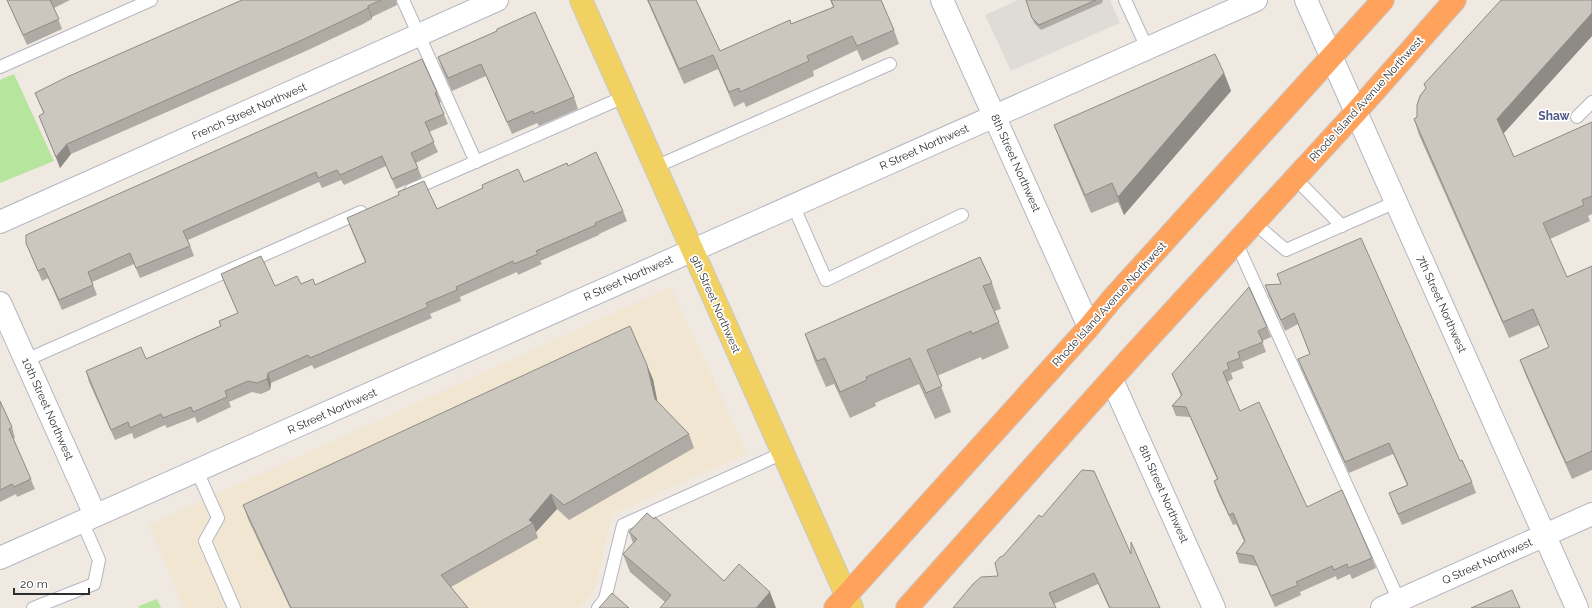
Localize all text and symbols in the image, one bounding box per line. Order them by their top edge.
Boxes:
street label: Rhode Island Avenue Northwest [1307,34,1426,164]
street label: French Street Northwest [190,80,309,143]
district label: Shaw [1538,109,1571,123]
street label: 8th Street Northwest [988,112,1043,214]
street label: R Street Northwest [878,122,971,173]
street label: Rhode Island Avenue Northwest [1050,239,1169,369]
street label: R Street Northwest [582,253,675,304]
street label: 9th Street Northwest [688,253,743,355]
street label: 7th Street Northwest [1414,254,1469,355]
street label: 10th Street Northwest [19,356,76,463]
street label: R Street Northwest [286,386,379,437]
street label: 8th Street Northwest [1136,443,1191,545]
street label: Q Street Northwest [1440,536,1535,587]
scale bar [14,570,89,596]
text: 20 m [20,577,48,591]

